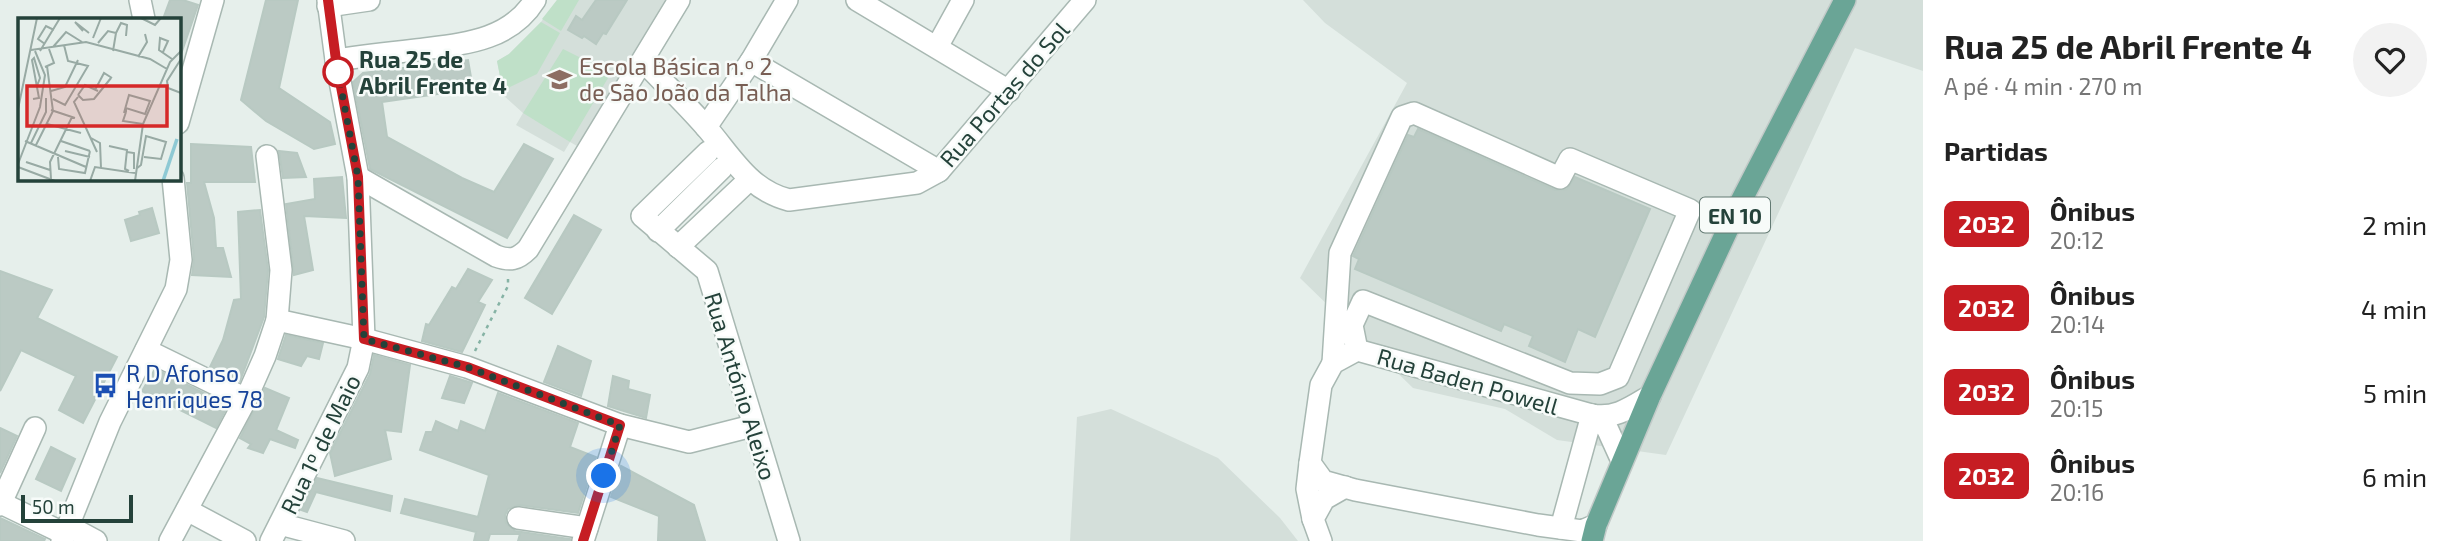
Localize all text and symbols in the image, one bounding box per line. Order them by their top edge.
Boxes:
street label: Rua Portas do Sol [933,16,1075,172]
inset map [18,18,180,180]
button: heart [2353,23,2427,97]
text: Rua 25 de Abril Frente 4 [1944,26,2312,66]
place label: Rua 25 de Abril Frente 4 [359,45,507,99]
place label: Escola Básica n.º 2 de São João da Talha [579,52,792,106]
marker: Rua 25 de Abril Frente 4 [323,57,353,87]
school or university icon: Escola Básica n.º 2 de São João da Talha [545,65,573,93]
text: A pé · 4 min · 270 m [1944,72,2142,100]
text: Partidas [1944,135,2048,166]
text: Ônibus [2050,195,2135,226]
road number: EN 10 [1700,198,1770,232]
text: 2032 [1958,209,2015,238]
text: 2 min [2362,209,2427,240]
text: 20:12 [2050,226,2104,254]
text: Ônibus [2050,279,2135,310]
street label: Rua António Aleixo [699,289,783,483]
text: 2032 [1958,293,2015,322]
text: 4 min [2361,293,2427,324]
text: 20:14 [2050,310,2105,338]
street label: Rua Baden Powell [1374,342,1562,420]
place label: R D Afonso Henriques 78 [126,359,263,413]
text: Ônibus [2050,363,2135,394]
street label: Rua 1º de Maio [274,370,366,518]
bus stop icon: R D Afonso Henriques 78 [92,372,120,400]
text: 2032 [1958,377,2015,406]
text: 5 min [2363,377,2427,408]
text: 20:15 [2050,394,2103,422]
text: Ônibus [2050,447,2135,478]
your location [586,458,621,493]
text: 2032 [1958,461,2015,490]
text: 6 min [2362,461,2427,492]
text: 20:16 [2050,478,2104,506]
scale bar [21,492,133,524]
text: 50 m [32,495,75,518]

